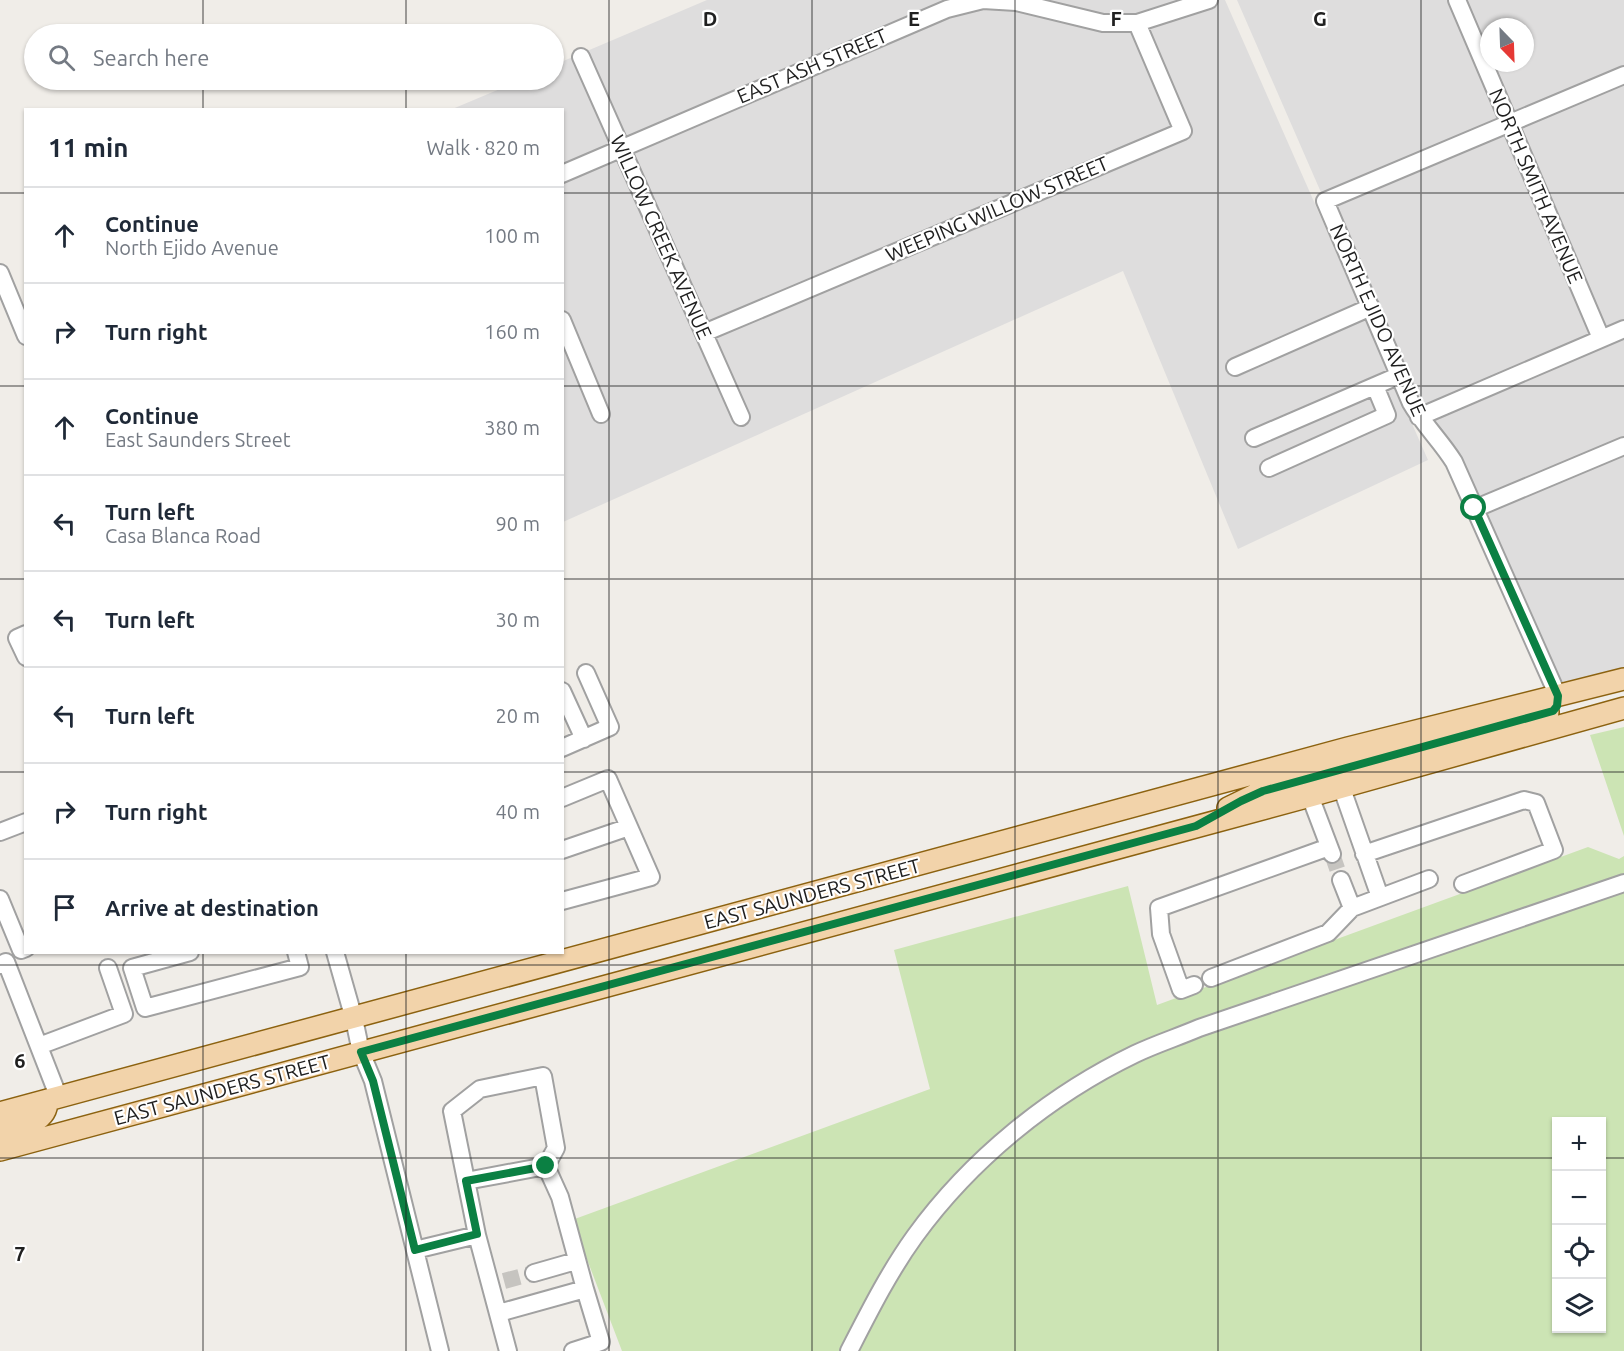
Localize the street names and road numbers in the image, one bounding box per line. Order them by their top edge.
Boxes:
street label: EAST ASH STREET [733,24,890,108]
street label: NORTH SMITH AVENUE [1485,85,1588,287]
street label: WILLOW CREEK AVENUE [606,131,717,342]
street label: WEEPING WILLOW STREET [882,151,1112,266]
street label: NORTH EJIDO AVENUE [1326,220,1431,419]
street label: EAST SAUNDERS STREET [701,854,922,933]
street label: EAST SAUNDERS STREET [111,1050,332,1129]

